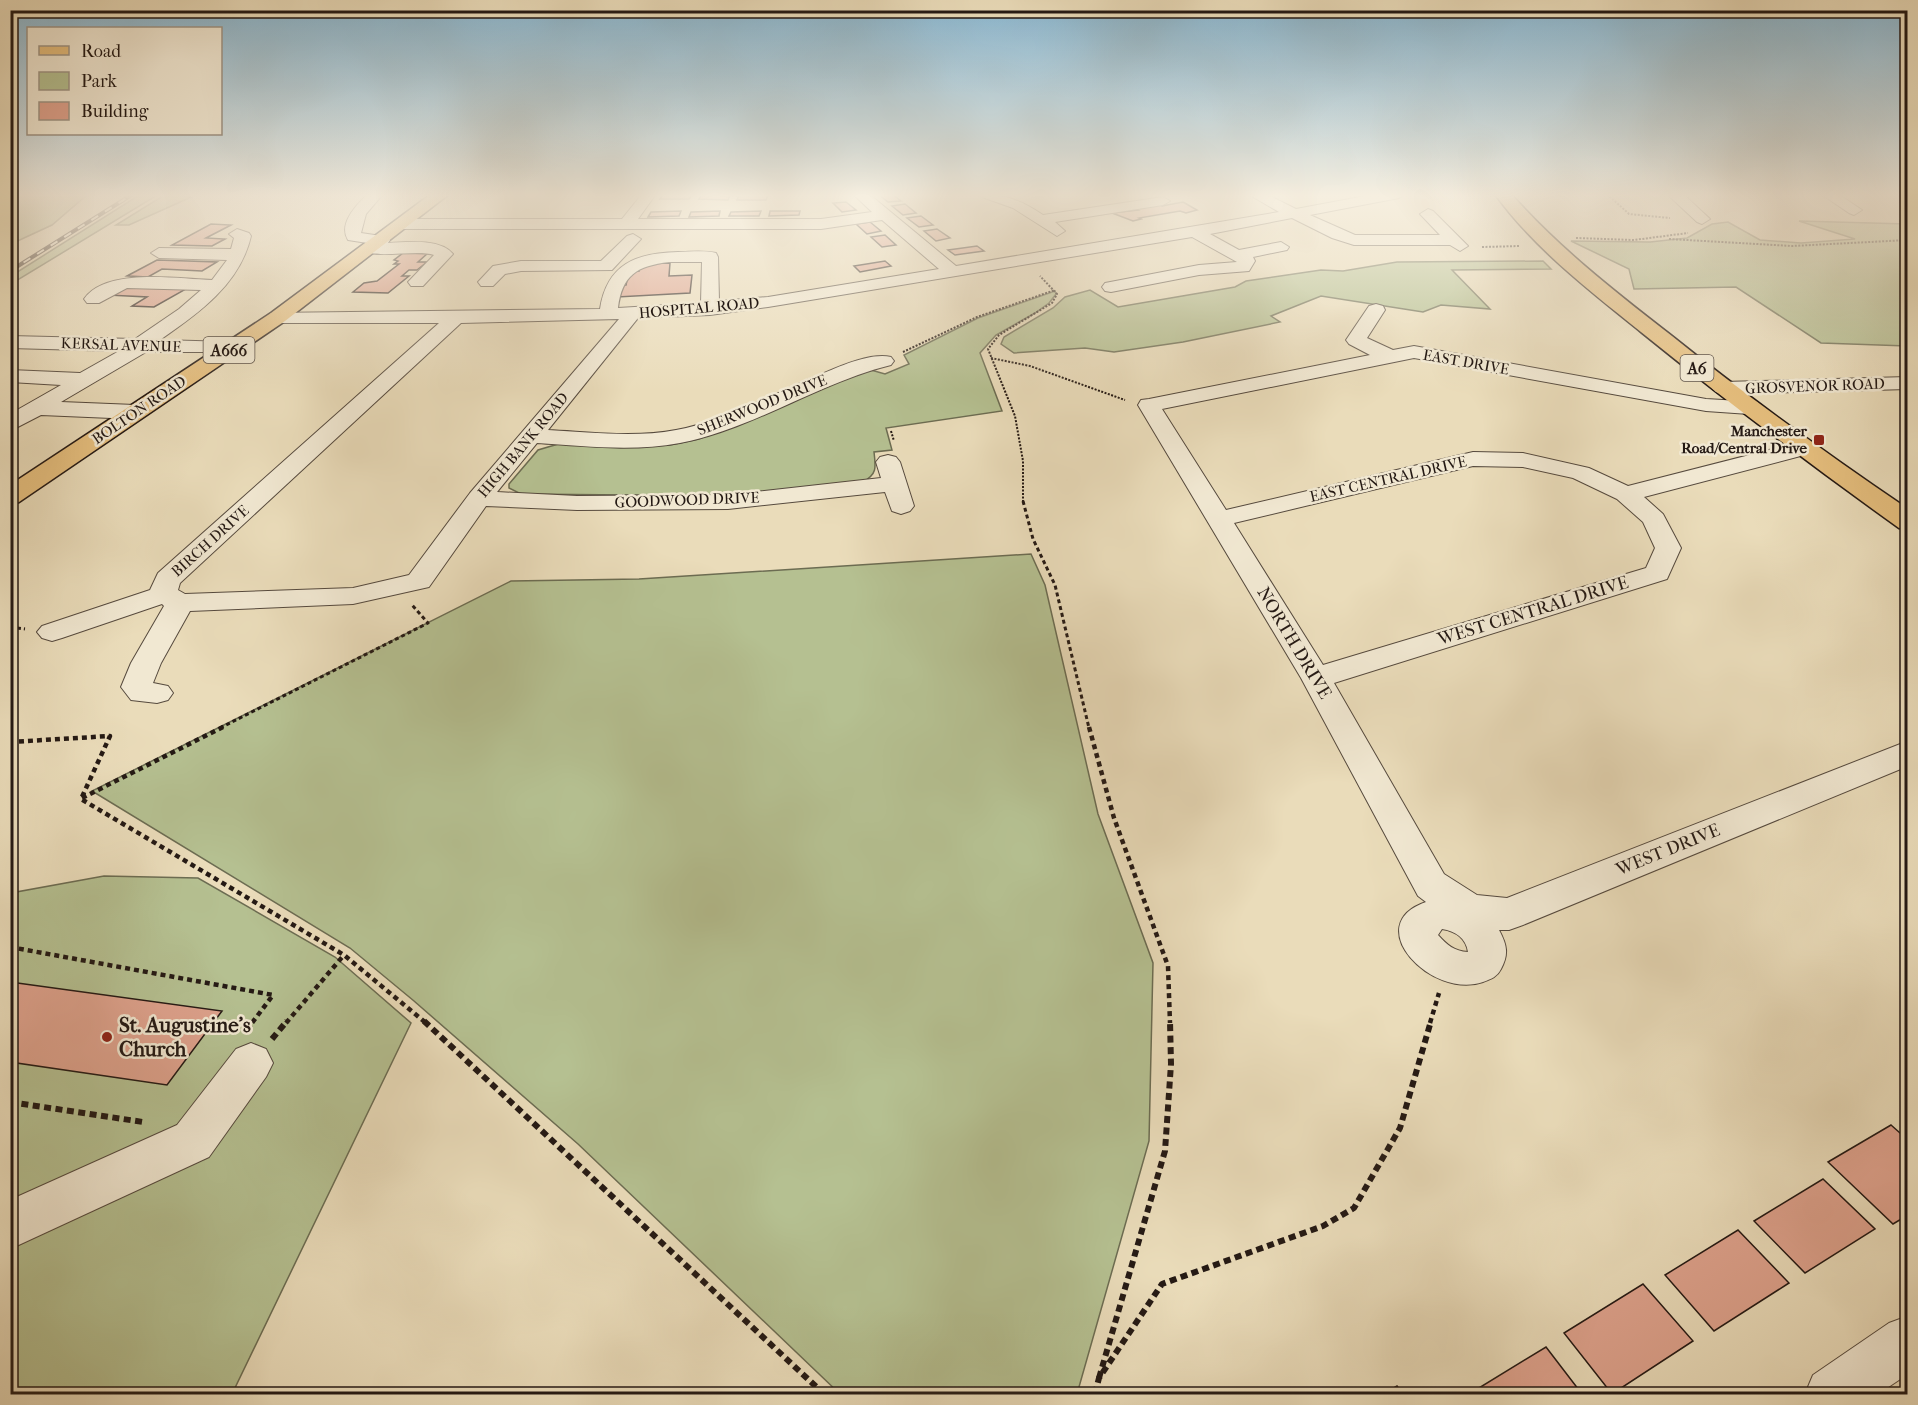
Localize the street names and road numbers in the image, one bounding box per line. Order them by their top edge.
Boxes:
street label: HOSPITAL ROAD [638,294,760,322]
street label: KERSAL AVENUE [60,334,182,356]
road number: A666 [204,337,254,363]
street label: EAST DRIVE [1422,346,1510,378]
road number: A6 [1680,355,1714,381]
street label: SHERWOOD DRIVE [695,371,829,439]
street label: BOLTON ROAD [89,372,189,448]
street label: GROSVENOR ROAD [1745,375,1885,397]
street label: HIGH BANK ROAD [474,389,572,501]
street label: EAST CENTRAL DRIVE [1308,452,1468,506]
street label: GOODWOOD DRIVE [614,488,760,512]
street label: BIRCH DRIVE [168,501,252,581]
street label: WEST CENTRAL DRIVE [1434,572,1631,650]
street label: NORTH DRIVE [1252,583,1336,703]
street label: WEST DRIVE [1612,820,1723,881]

